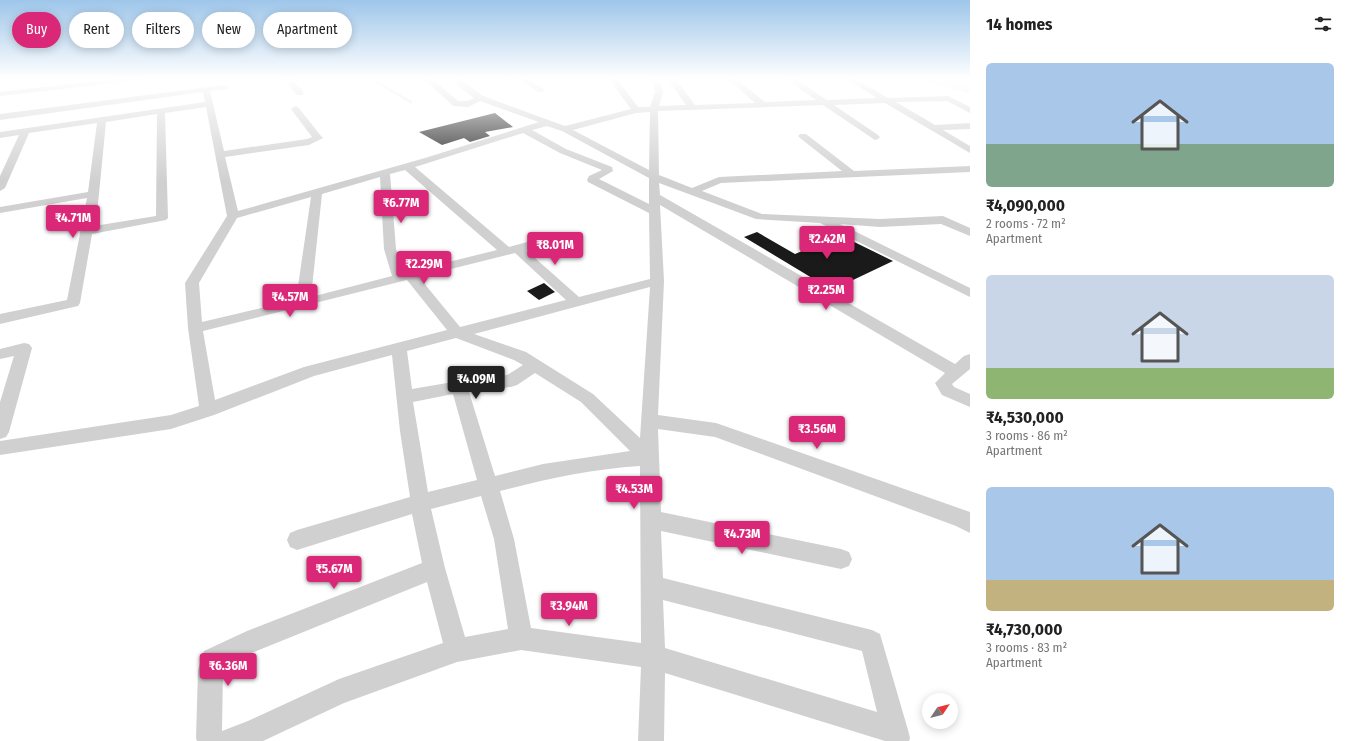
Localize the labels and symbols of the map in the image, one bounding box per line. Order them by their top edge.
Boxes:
pin: ₹6.77M [368,190,434,224]
pin: ₹4.71M [40,205,106,239]
pin: ₹2.42M [794,226,860,260]
pin: ₹8.01M [522,232,588,266]
pin: ₹2.29M [391,251,457,285]
pin: ₹2.25M [793,277,859,311]
pin: ₹4.57M [257,284,323,318]
pin: ₹4.09M [443,366,509,400]
pin: ₹3.56M [784,416,850,450]
pin: ₹4.53M [601,476,667,510]
pin: ₹4.73M [709,521,775,555]
pin: ₹5.67M [301,556,367,590]
pin: ₹3.94M [536,593,602,627]
pin: ₹6.36M [195,653,261,687]
north arrow [922,693,958,729]

